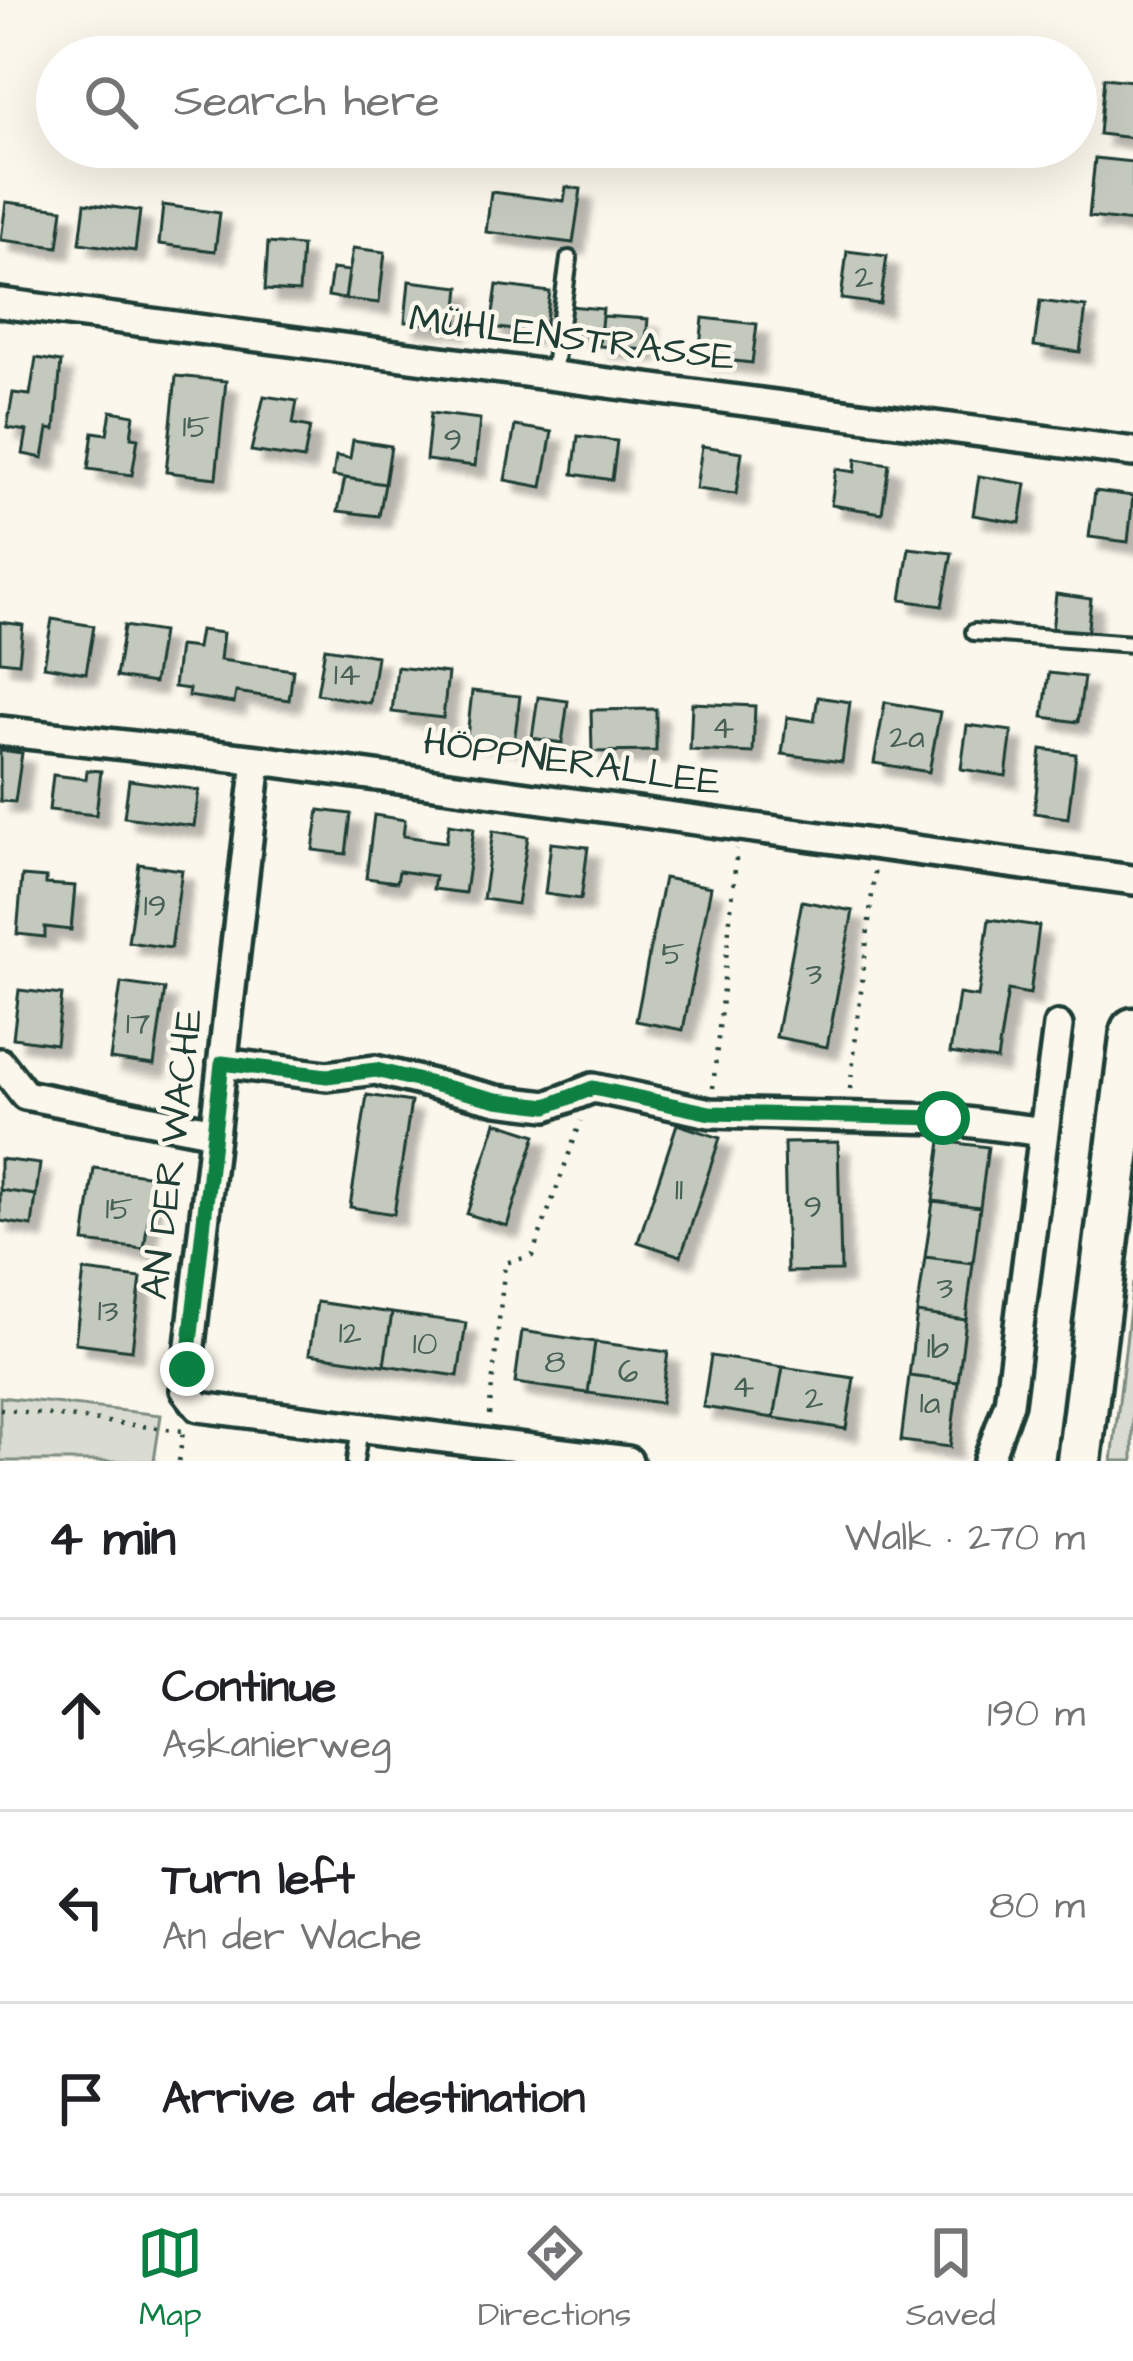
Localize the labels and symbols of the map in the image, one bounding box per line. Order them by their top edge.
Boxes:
house number: 2 [855,254,874,300]
street label: MÜHLENSTRASSE [406,292,738,386]
house number: 15 [182,404,210,450]
house number: 9 [444,417,462,463]
house number: 14 [334,652,360,698]
house number: 4 [712,705,734,751]
house number: 2a [889,714,925,760]
street label: HÖPPNERALLEE [420,715,724,811]
house number: 19 [143,883,167,929]
house number: 5 [661,931,685,977]
house number: 3 [806,951,823,997]
house number: 17 [126,1001,150,1047]
street label: AN DER WACHE [128,1005,218,1303]
route start [916,1091,970,1145]
house number: 11 [675,1167,683,1213]
house number: 9 [804,1184,822,1230]
house number: 15 [105,1186,133,1232]
house number: 3 [937,1265,954,1311]
house number: 13 [97,1288,119,1334]
house number: 12 [338,1310,362,1356]
house number: 10 [412,1321,438,1367]
house number: 1b [927,1325,949,1371]
house number: 8 [544,1339,566,1385]
route end [160,1342,214,1396]
house number: 6 [618,1349,638,1395]
house number: 4 [732,1364,754,1410]
house number: 2 [805,1375,824,1421]
house number: 1a [919,1380,941,1426]

